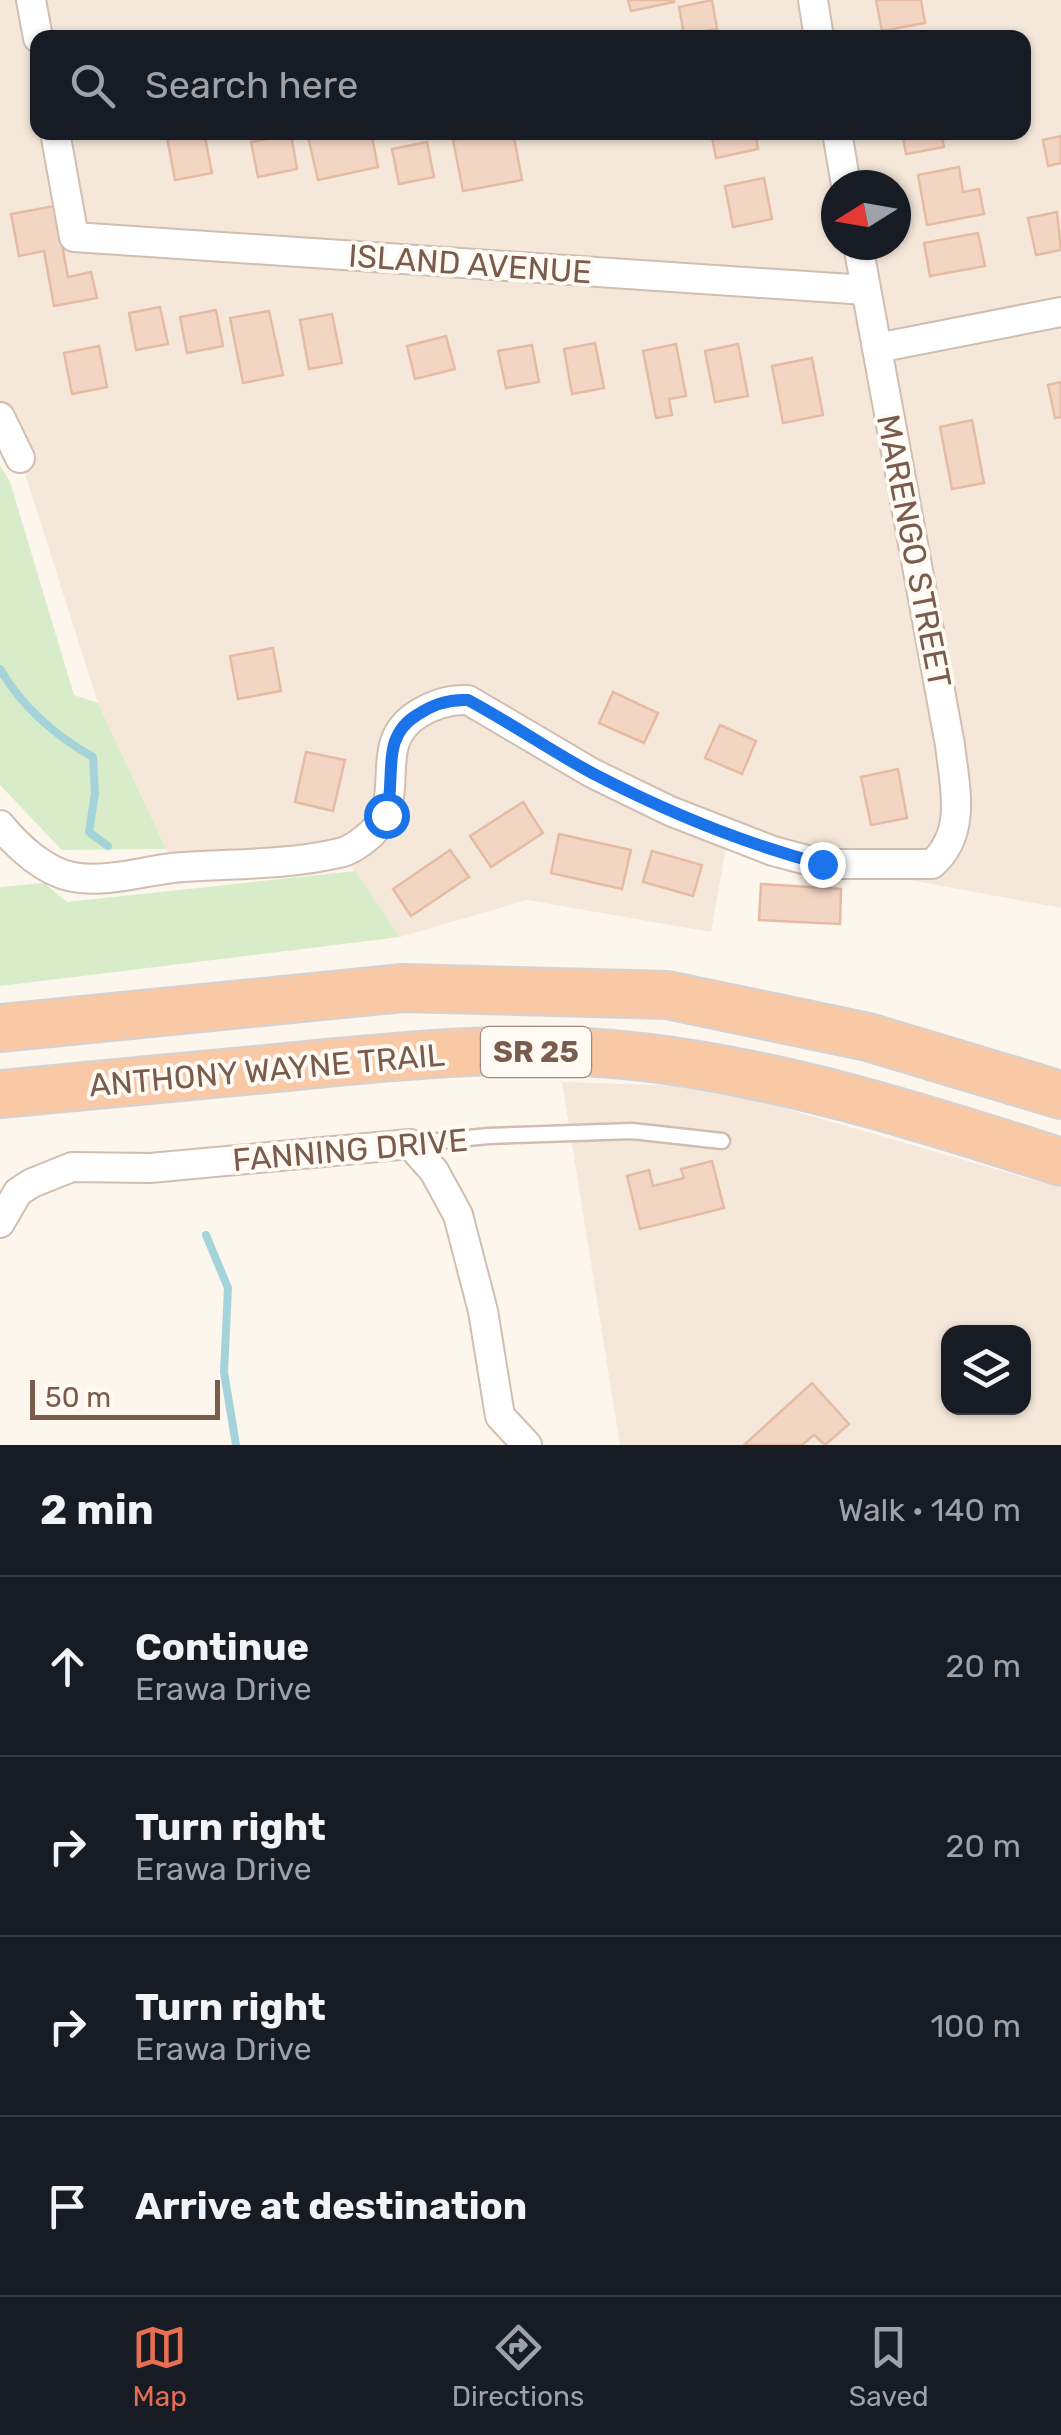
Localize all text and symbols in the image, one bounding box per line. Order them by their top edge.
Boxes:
search box [30,30,1031,140]
icon: search [65,58,120,113]
text: Search here [145,62,358,108]
north arrow [821,170,911,260]
street label: ISLAND AVENUE [347,237,593,291]
street label: MARENGO STREET [869,411,959,691]
route start [364,793,410,839]
route end [800,842,846,888]
road number: SR 25 [481,1027,591,1077]
street label: ANTHONY WAYNE TRAIL [88,1036,446,1104]
street label: FANNING DRIVE [231,1121,469,1179]
map controls [941,1325,1031,1415]
button: layers [941,1325,1031,1415]
scale bar [30,1375,220,1420]
text: 50 m [45,1381,111,1414]
text: 2 min [40,1485,154,1535]
text: Walk · 140 m [838,1491,1021,1529]
text: Continue [135,1624,309,1670]
icon: ahead [40,1639,95,1694]
text: 20 m [946,1647,1021,1685]
text: Erawa Drive [135,1670,312,1708]
text: Turn right [135,1804,326,1850]
icon: right [40,1819,95,1874]
text: 20 m [946,1827,1021,1865]
text: Erawa Drive [135,1850,312,1888]
text: Turn right [135,1984,326,2030]
icon: right [40,1999,95,2054]
text: 100 m [930,2007,1021,2045]
text: Erawa Drive [135,2030,312,2068]
icon: arrive [40,2179,95,2234]
text: Arrive at destination [135,2183,527,2229]
tab: Map [132,2320,187,2413]
tab: Directions [452,2320,584,2413]
tab: Saved [849,2320,929,2413]

